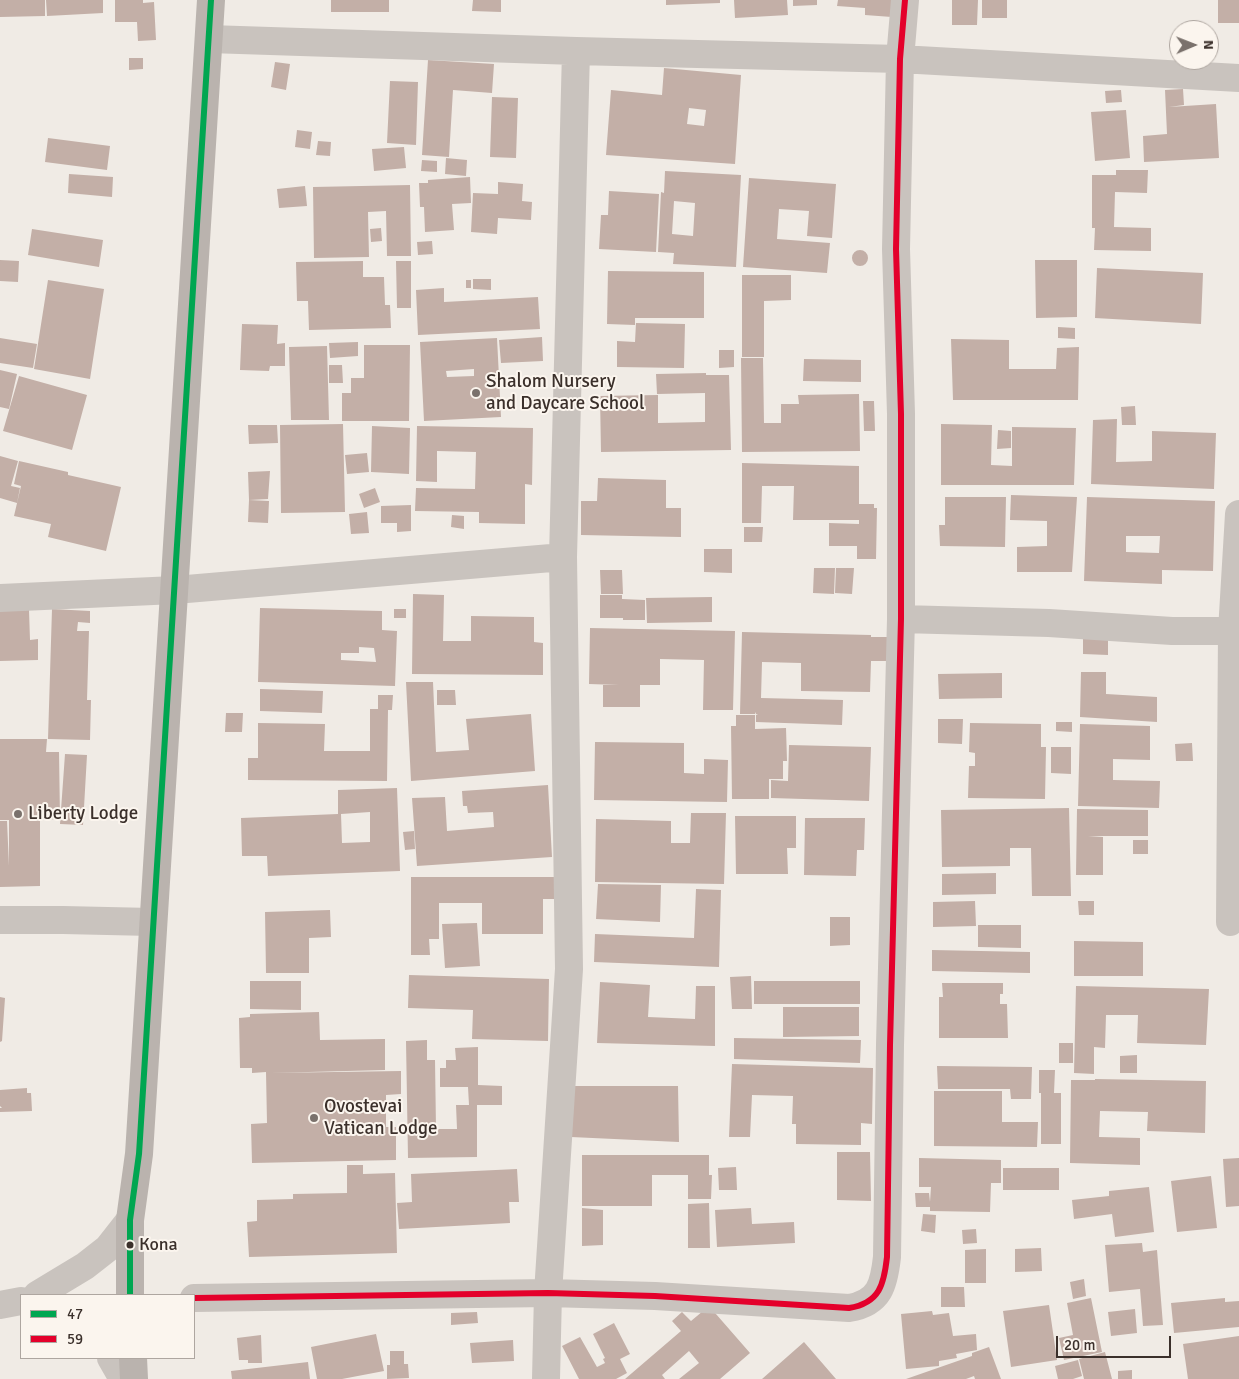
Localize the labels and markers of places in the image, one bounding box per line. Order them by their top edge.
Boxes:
place label: Shalom Nursery and Daycare School [486,371,645,415]
marker: Shalom Nursery and Daycare School [470,387,482,399]
place label: Liberty Lodge [28,803,138,825]
marker: Liberty Lodge [12,808,24,820]
place label: Ovostevai Vatican Lodge [324,1096,438,1140]
marker: Ovostevai Vatican Lodge [308,1112,320,1124]
place label: Kona [139,1234,178,1256]
marker: Kona [125,1240,135,1250]

